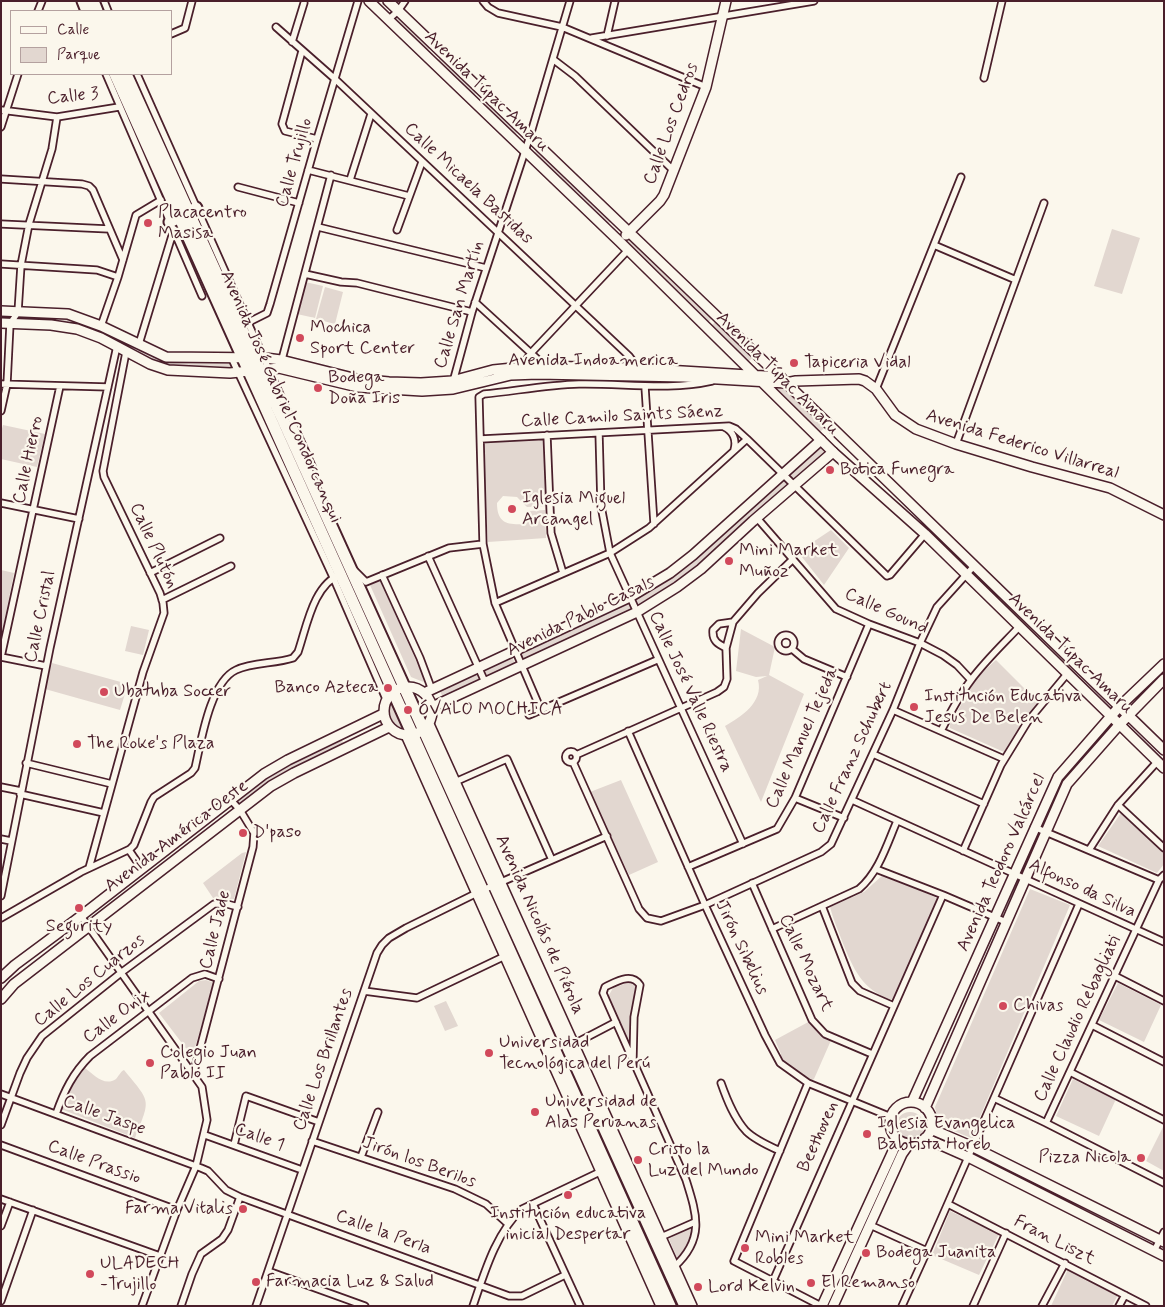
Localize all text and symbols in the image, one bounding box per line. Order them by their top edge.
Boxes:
legend [10,10,172,75]
text: Calle [57,20,89,40]
street label: Avenida Túpac Amaru [419,27,553,157]
text: Parque [57,45,100,65]
street label: Calle Los Cedros [640,60,704,188]
street label: Calle 3 [46,84,100,110]
street label: Calle Trujillo [272,116,318,210]
street label: Calle Micaela Bastidas [399,118,537,250]
place label: Placacentro Masisa [158,202,247,244]
marker: Placacentro Masisa [142,217,154,229]
street label: Calle San Martín [430,238,490,372]
street label: Avenida José Gabriel Condorcanqui [214,267,346,527]
street label: Avenida Túpac Amaru [711,308,843,440]
place label: Mochica Sport Center [310,317,415,359]
marker: Mochica Sport Center [294,332,306,344]
street label: Avenida Indoamerica [508,350,678,372]
place label: Tapiceria Vidal [804,352,911,374]
marker: Tapiceria Vidal [788,357,800,369]
place label: Bodega Doña Iris [328,367,400,409]
marker: Bodega Doña Iris [312,382,324,394]
street label: Calle Camilo Saints Sáenz [520,401,724,433]
street label: Avenida Federico Villarreal [923,405,1121,485]
street label: Calle Hierro [9,414,49,506]
place label: Botica Funegra [840,459,954,481]
marker: Botica Funegra [824,464,836,476]
place label: Iglesia Miguel Arcangel [522,488,625,530]
street label: Calle Plutón [124,500,182,592]
marker: Iglesia Miguel Arcangel [506,503,518,515]
place label: Mini Market Muñoz [739,540,838,582]
marker: Mini Market Muñoz [723,555,735,567]
street label: Calle Cristal [21,569,61,665]
street label: Avenida Pablo Casals [504,572,658,662]
street label: Calle Gound [841,584,931,640]
street label: Avenida Túpac Amaru [1003,589,1137,719]
street label: Calle José Valle Riestra [643,608,737,776]
street label: Calle Manuel Tejeda [762,664,844,812]
place label: Banco Azteca [275,677,378,699]
street label: Calle Franz Schubert [808,679,898,837]
place label: Ubatuba Soccer [114,681,231,703]
marker: Banco Azteca [382,682,394,694]
marker: Ubatuba Soccer [98,686,110,698]
place label: Institución Educativa Jesus De Belen [924,686,1082,729]
place label: ÓVALO MOCHICA [418,699,563,721]
marker: Institución Educativa Jesus De Belen [908,701,920,713]
marker: ÓVALO MOCHICA [402,704,414,716]
place label: The Roke's Plaza [87,733,215,755]
marker: The Roke's Plaza [71,738,83,750]
street label: Avenida Teodoro Valcárcel [953,771,1051,955]
street label: Avenida América Oeste [101,776,253,898]
place label: D'paso [253,822,301,844]
marker: D'paso [237,827,249,839]
street label: Avenida Nicolás de Piérola [490,832,588,1018]
street label: Alfonso da Silva [1025,855,1139,923]
street label: Calle Jade [196,888,236,972]
street label: Jirón Sibelius [710,897,772,999]
marker: Segurity [73,902,85,914]
street label: Calle Mozart [773,911,837,1015]
place label: Segurity [46,916,112,938]
street label: Calle Los Cuarzos [30,930,150,1032]
street label: Calle Claudio Rebagliati [1030,932,1126,1106]
street label: Calle Onix [79,985,155,1049]
street label: Calle Los Brillantes [289,986,359,1134]
place label: Chivas [1013,995,1064,1017]
marker: Chivas [997,1000,1009,1012]
place label: Universidad Tecnológica del Perú [499,1032,650,1074]
place label: Colegio Juan Pablo II [160,1042,257,1084]
marker: Universidad Tecnológica del Perú [483,1047,495,1059]
marker: Colegio Juan Pablo II [144,1057,156,1069]
street label: Calle Jaspe [60,1091,148,1141]
place label: Universidad de Alas Peruanas [545,1091,657,1134]
street label: Beethoven [794,1098,844,1176]
marker: Universidad de Alas Peruanas [529,1106,541,1118]
place label: Iglesia Evangelica Babtista Horeb [877,1113,1015,1156]
street label: Calle 1 [231,1119,287,1157]
marker: Iglesia Evangelica Babtista Horeb [861,1128,873,1140]
street label: Jirón los Berilos [359,1132,479,1194]
street label: Calle Prassio [44,1136,144,1190]
place label: Cristo la Luz del Mundo [648,1139,759,1182]
place label: Pizza Nicola [1038,1147,1131,1169]
marker: Pizza Nicola [1135,1152,1147,1164]
marker: Cristo la Luz del Mundo [632,1154,644,1166]
marker: Institución educativa inicial Despertar [562,1189,574,1201]
place label: Farma Vitalis [125,1198,233,1220]
marker: Farma Vitalis [237,1203,249,1215]
place label: Institución educativa inicial Despertar [490,1203,646,1246]
street label: Calle la Perla [332,1206,434,1260]
street label: Fran Liszt [1010,1211,1098,1271]
place label: Mini Market Robles [755,1227,854,1270]
marker: Mini Market Robles [739,1242,751,1254]
place label: Bodega Juanita [876,1242,996,1264]
marker: Bodega Juanita [860,1247,872,1259]
place label: ULADECH -Trujillo [100,1253,180,1296]
marker: ULADECH -Trujillo [84,1268,96,1280]
place label: Farmacia Luz & Salud [266,1271,434,1293]
place label: El Remanso [821,1272,915,1294]
marker: Farmacia Luz & Salud [250,1276,262,1288]
place label: Lord Kelvin [708,1276,795,1298]
marker: El Remanso [805,1277,817,1289]
marker: Lord Kelvin [692,1281,704,1293]

